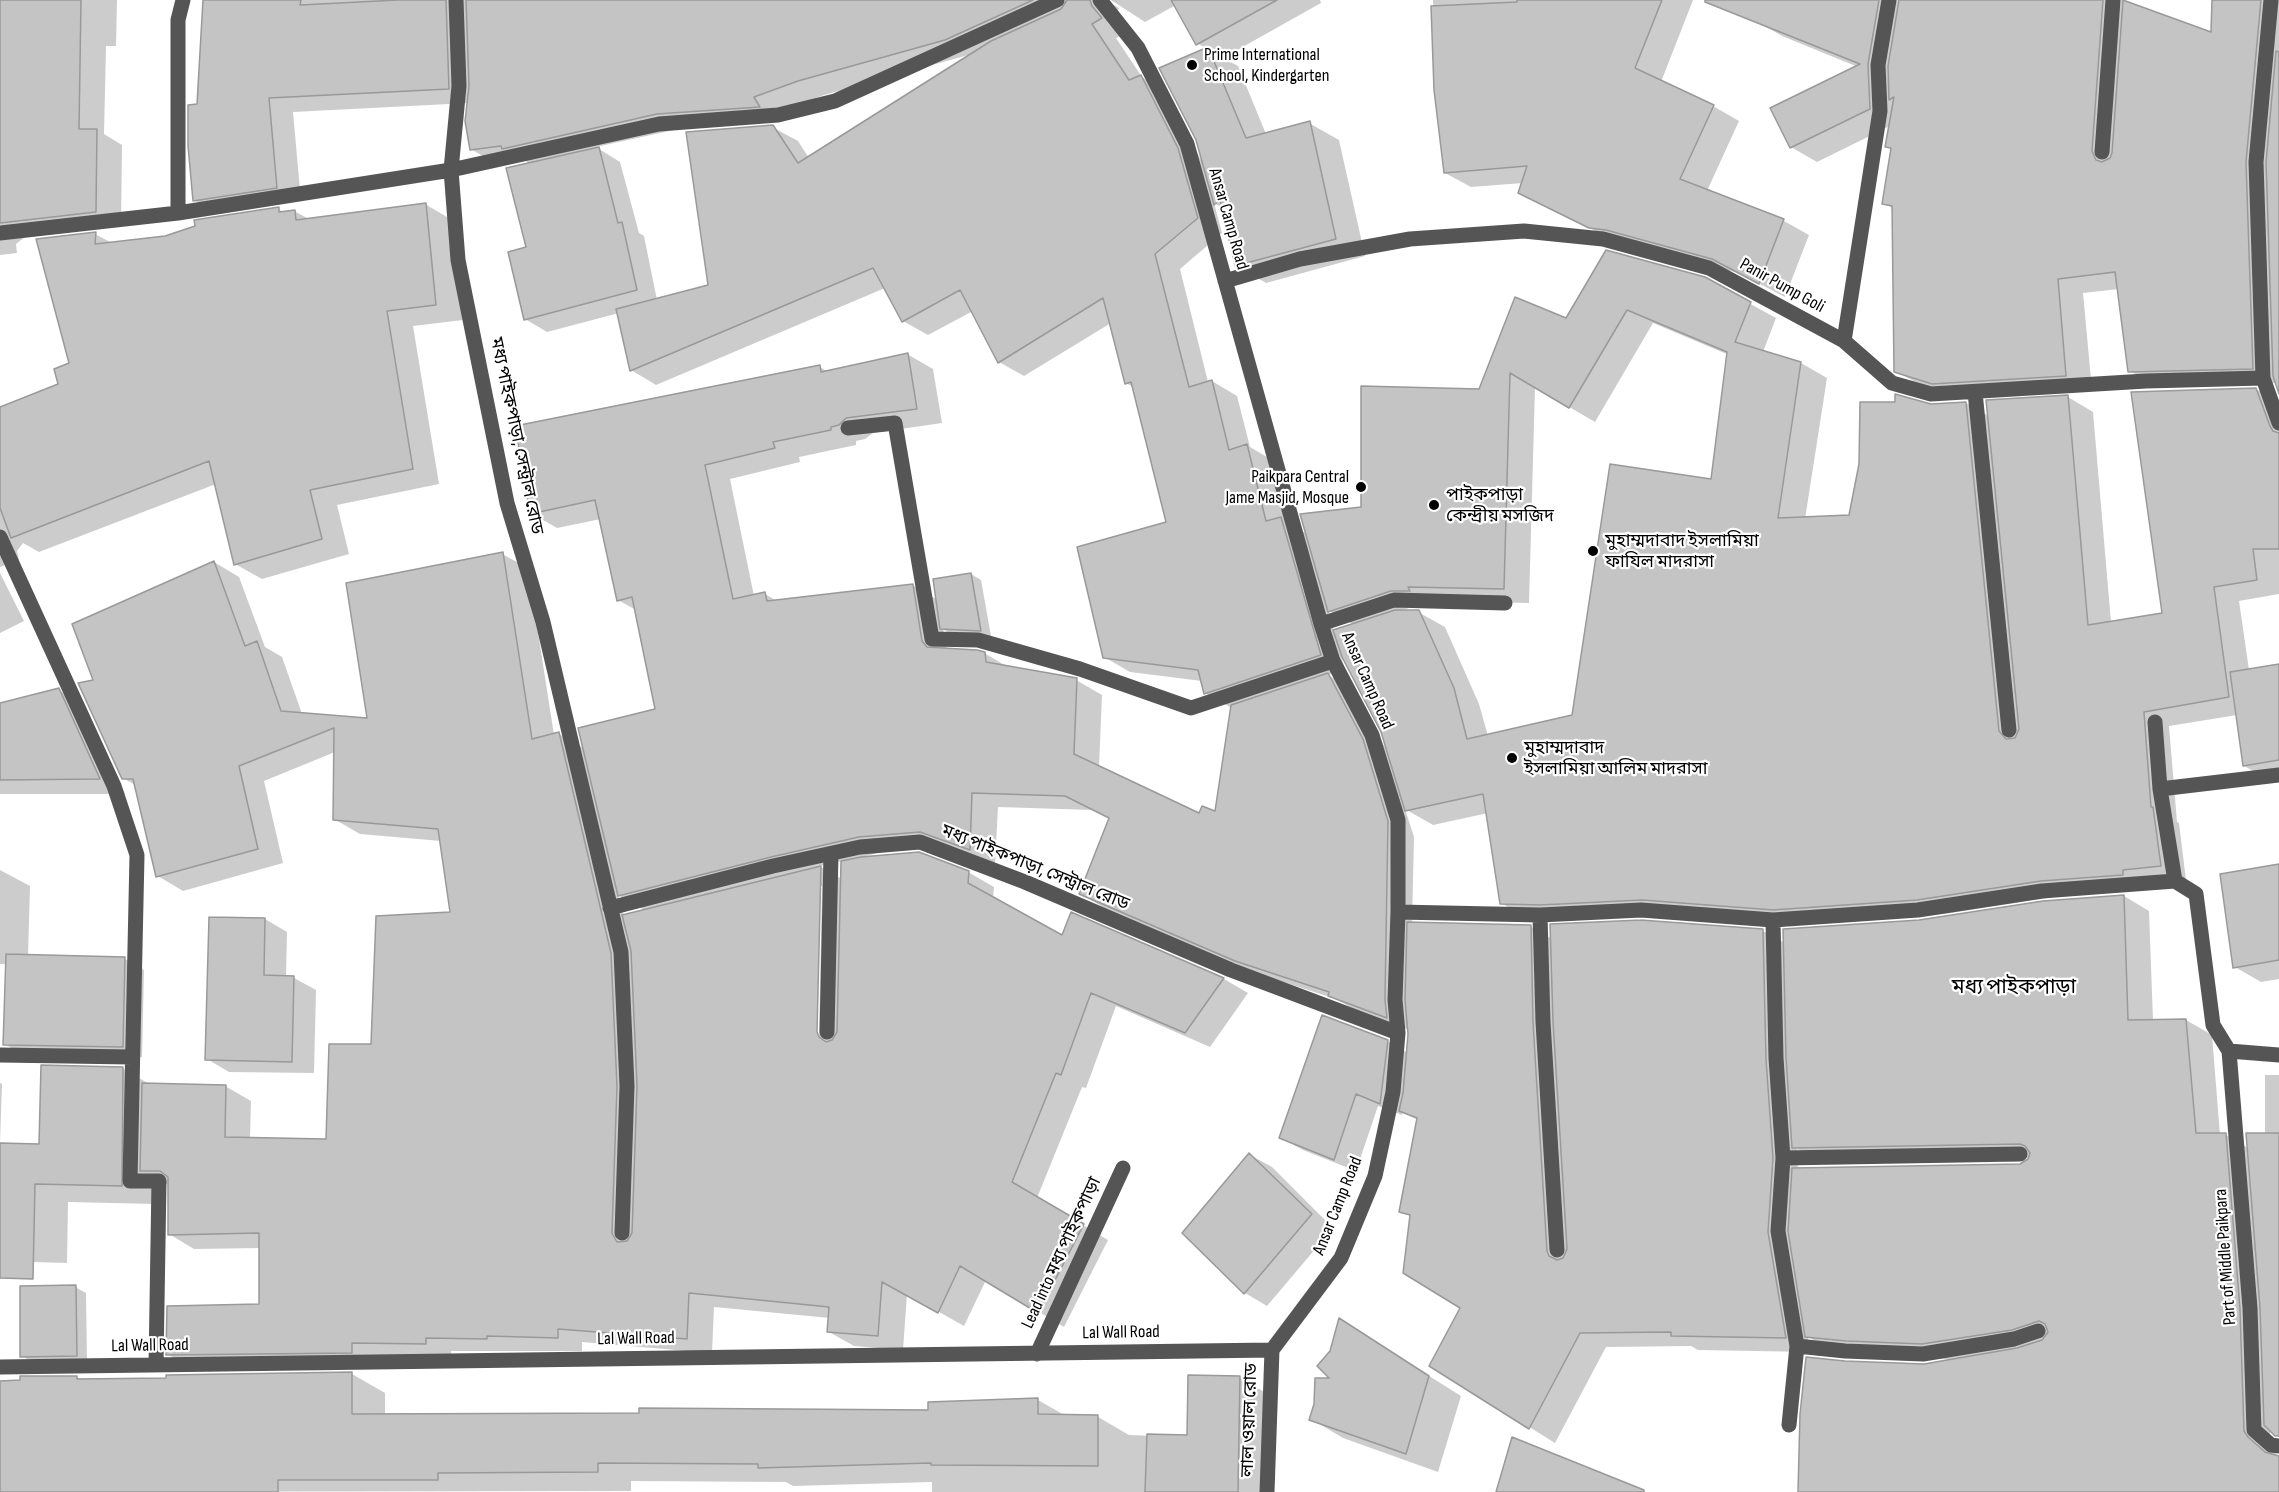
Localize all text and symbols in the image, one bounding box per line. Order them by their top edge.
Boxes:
place label: Prime International School, Kindergarten [1204,44,1329,86]
marker: Prime International School, Kindergarten [1185,58,1199,72]
street label: Ansar Camp Road [1203,166,1253,272]
street label: Panir Pump Goli [1736,254,1828,318]
street label: মধ্য পাইকপাড়া, সেন্ট্রাল রোড [485,336,547,536]
place label: Paikpara Central Jame Masjid, Mosque [1225,466,1349,508]
marker: Paikpara Central Jame Masjid, Mosque [1354,480,1368,494]
place label: পাইকপাড়া কেন্দ্রীয় মসজিদ [1446,484,1554,526]
marker: পাইকপাড়া কেন্দ্রীয় মসজিদ [1427,498,1441,512]
place label: মুহাম্মদাবাদ ইসলামিয়া ফাযিল মাদরাসা [1605,530,1759,572]
marker: মুহাম্মদাবাদ ইসলামিয়া ফাযিল মাদরাসা [1586,544,1600,558]
street label: Ansar Camp Road [1336,629,1398,733]
place label: মুহাম্মদাবাদ ইসলামিয়া আলিম মাদরাসা [1524,737,1707,780]
marker: মুহাম্মদাবাদ ইসলামিয়া আলিম মাদরাসা [1505,751,1519,765]
street label: মধ্য পাইকপাড়া, সেন্ট্রাল রোড [938,820,1132,916]
district label: মধ্য পাইকপাড়া [1952,975,2076,1001]
street label: Ansar Camp Road [1308,1154,1368,1258]
street label: Lead into মধ্য পাইকপাড়া [1017,1174,1107,1332]
street label: Part of Middle Paikpara [2210,1188,2242,1326]
street label: Lal Wall Road [1082,1322,1160,1344]
street label: Lal Wall Road [597,1328,675,1350]
street label: Lal Wall Road [111,1335,189,1357]
street label: লাল ওয়াল রোড [1237,1363,1263,1477]

